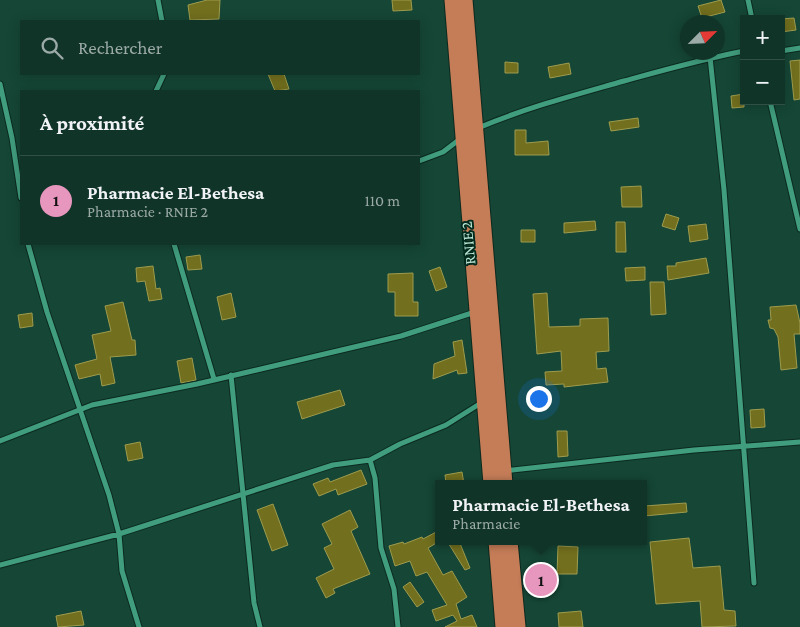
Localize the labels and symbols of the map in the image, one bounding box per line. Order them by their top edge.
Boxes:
north arrow [680,15,725,60]
street label: RNIE 2 [458,220,478,265]
your location [526,386,552,412]
pin: 1 [525,561,557,599]

